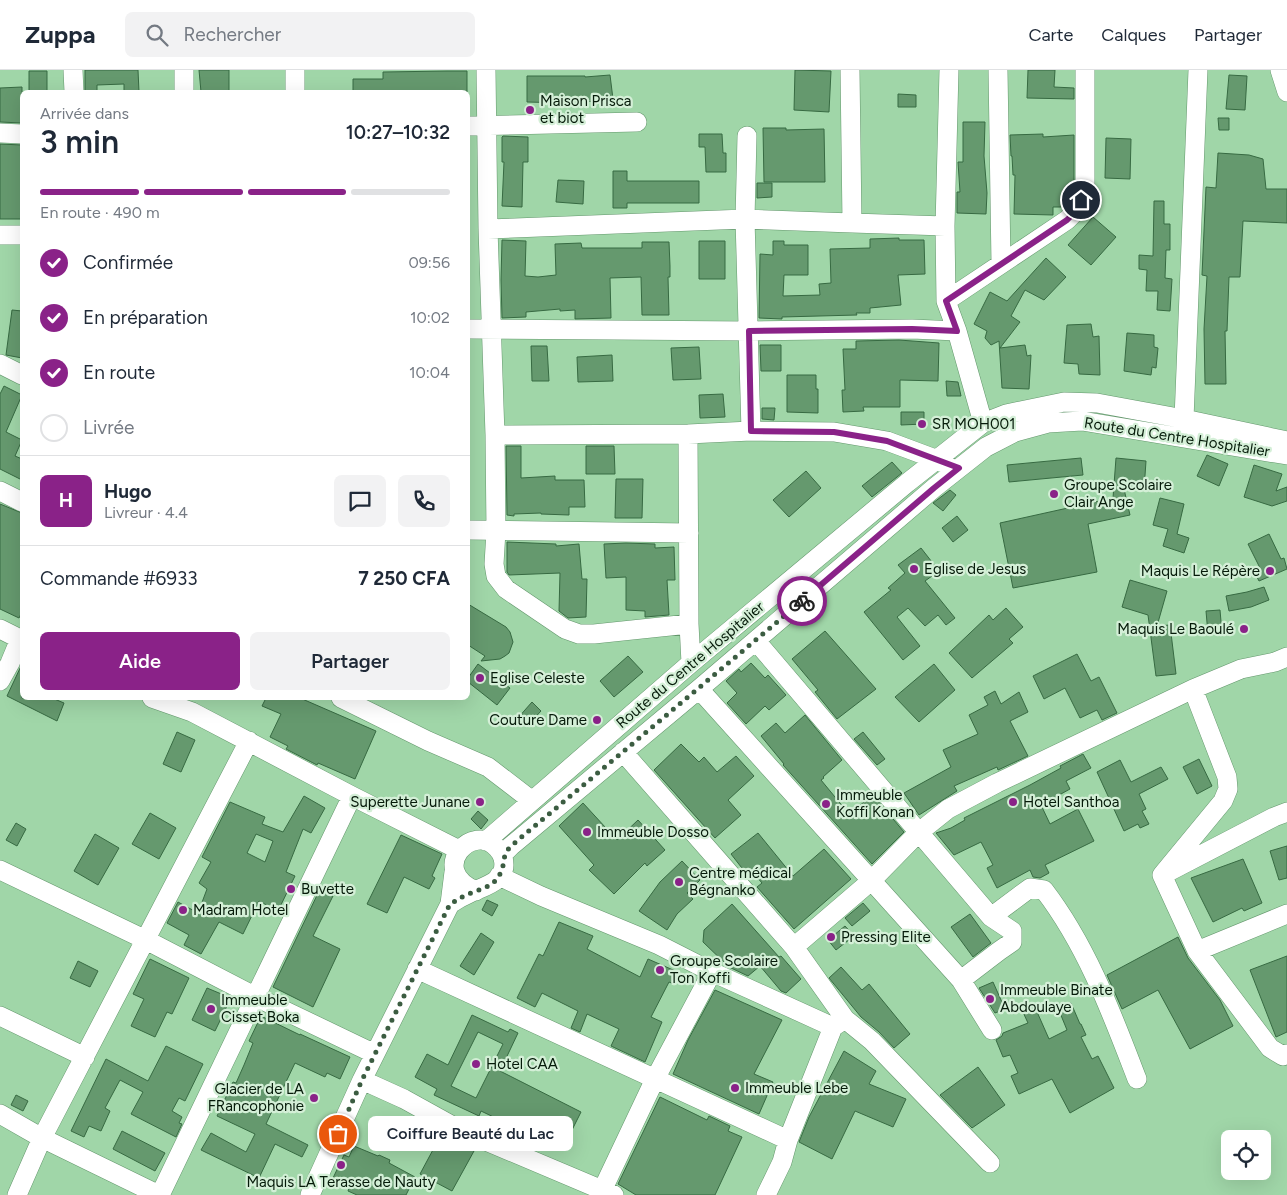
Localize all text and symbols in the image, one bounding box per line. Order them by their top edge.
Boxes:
search box [125,12,475,57]
text: Zuppa [25,20,95,49]
icon: search [143,21,171,49]
text: Rechercher [183,23,281,46]
text: Carte [1028,24,1073,46]
text: Calques [1101,24,1166,46]
text: Partager [1194,24,1262,46]
place label: Maison Prisca et biot [540,92,632,127]
text: Arrivée dans [40,104,129,123]
marker: Maison Prisca et biot [524,104,536,116]
text: 10:27–10:32 [346,121,450,144]
text: 3 min [40,123,119,161]
pin [1060,179,1102,221]
icon: home [1067,186,1095,214]
text: En route · 490 m [40,203,160,222]
icon: check [40,249,68,277]
text: Confirmée [83,251,173,274]
text: 09:56 [408,253,450,272]
icon: check [40,304,68,332]
text: En préparation [83,306,208,329]
text: 10:02 [410,308,450,327]
icon: check [40,359,68,387]
text: En route [83,361,155,384]
text: 10:04 [409,363,450,382]
street label: Route du Centre Hospitalier [1083,413,1271,461]
place label: SR MOH001 [932,415,1015,433]
text: Livrée [83,416,134,439]
marker: SR MOH001 [916,418,928,430]
button: chat [334,475,386,527]
button: phone [398,475,450,527]
place label: Groupe Scolaire Clair Ange [1064,476,1172,511]
text: Hugo [104,480,152,503]
marker: Groupe Scolaire Clair Ange [1048,488,1060,500]
text: H [59,489,73,512]
text: Livreur · 4.4 [104,503,188,522]
place label: Eglise de Jesus [924,560,1026,578]
place label: Maquis Le Répère [1141,562,1260,580]
marker: Eglise de Jesus [908,563,920,575]
marker: Maquis Le Répère [1264,565,1276,577]
text: Commande #6933 [40,567,198,590]
text: 7 250 CFA [358,567,450,590]
courier [777,576,827,626]
icon: bike [788,587,816,615]
street label: Route du Centre Hospitalier [612,598,768,732]
place label: Maquis Le Baoulé [1117,620,1234,638]
marker: Maquis Le Baoulé [1238,623,1250,635]
button: Aide [40,632,240,690]
button: Partager [250,632,450,690]
place label: Eglise Celeste [490,669,585,687]
marker: Eglise Celeste [474,672,486,684]
place label: Couture Dame [489,711,587,729]
marker: Couture Dame [591,714,603,726]
place label: Immeuble Koffi Konan [836,786,914,821]
place label: Superette Junane [350,793,470,811]
place label: Hotel Santhoa [1023,793,1119,811]
marker: Superette Junane [474,796,486,808]
marker: Hotel Santhoa [1007,796,1019,808]
marker: Immeuble Koffi Konan [820,798,832,810]
place label: Immeuble Dosso [597,823,709,841]
marker: Immeuble Dosso [581,826,593,838]
place label: Centre médical Bégnanko [689,864,791,899]
marker: Centre médical Bégnanko [673,876,685,888]
place label: Buvette [301,880,354,898]
marker: Buvette [285,883,297,895]
place label: Madram Hotel [193,901,288,919]
marker: Madram Hotel [177,904,189,916]
place label: Pressing Elite [841,928,931,946]
marker: Pressing Elite [825,931,837,943]
place label: Groupe Scolaire Ton Koffi [670,952,778,987]
marker: Groupe Scolaire Ton Koffi [654,964,666,976]
place label: Immeuble Binate Abdoulaye [1000,981,1113,1016]
place label: Immeuble Cisset Boka [221,991,299,1026]
marker: Immeuble Binate Abdoulaye [984,993,996,1005]
marker: Immeuble Cisset Boka [205,1003,217,1015]
place label: Hotel CAA [486,1055,558,1073]
marker: Hotel CAA [470,1058,482,1070]
place label: Immeuble Lebe [745,1079,848,1097]
place label: Glacier de LA FRancophonie [208,1080,304,1115]
marker: Immeuble Lebe [729,1082,741,1094]
marker: Glacier de LA FRancophonie [308,1092,320,1104]
pin [317,1113,359,1155]
callout: Coiffure Beauté du Lac [368,1116,573,1152]
icon: bag [324,1120,352,1148]
text: Coiffure Beauté du Lac [387,1124,554,1143]
map controls [1221,1130,1271,1180]
button: locate [1221,1130,1271,1180]
marker: Maquis LA Terasse de Nauty [335,1159,347,1171]
place label: Maquis LA Terasse de Nauty [246,1173,436,1191]

